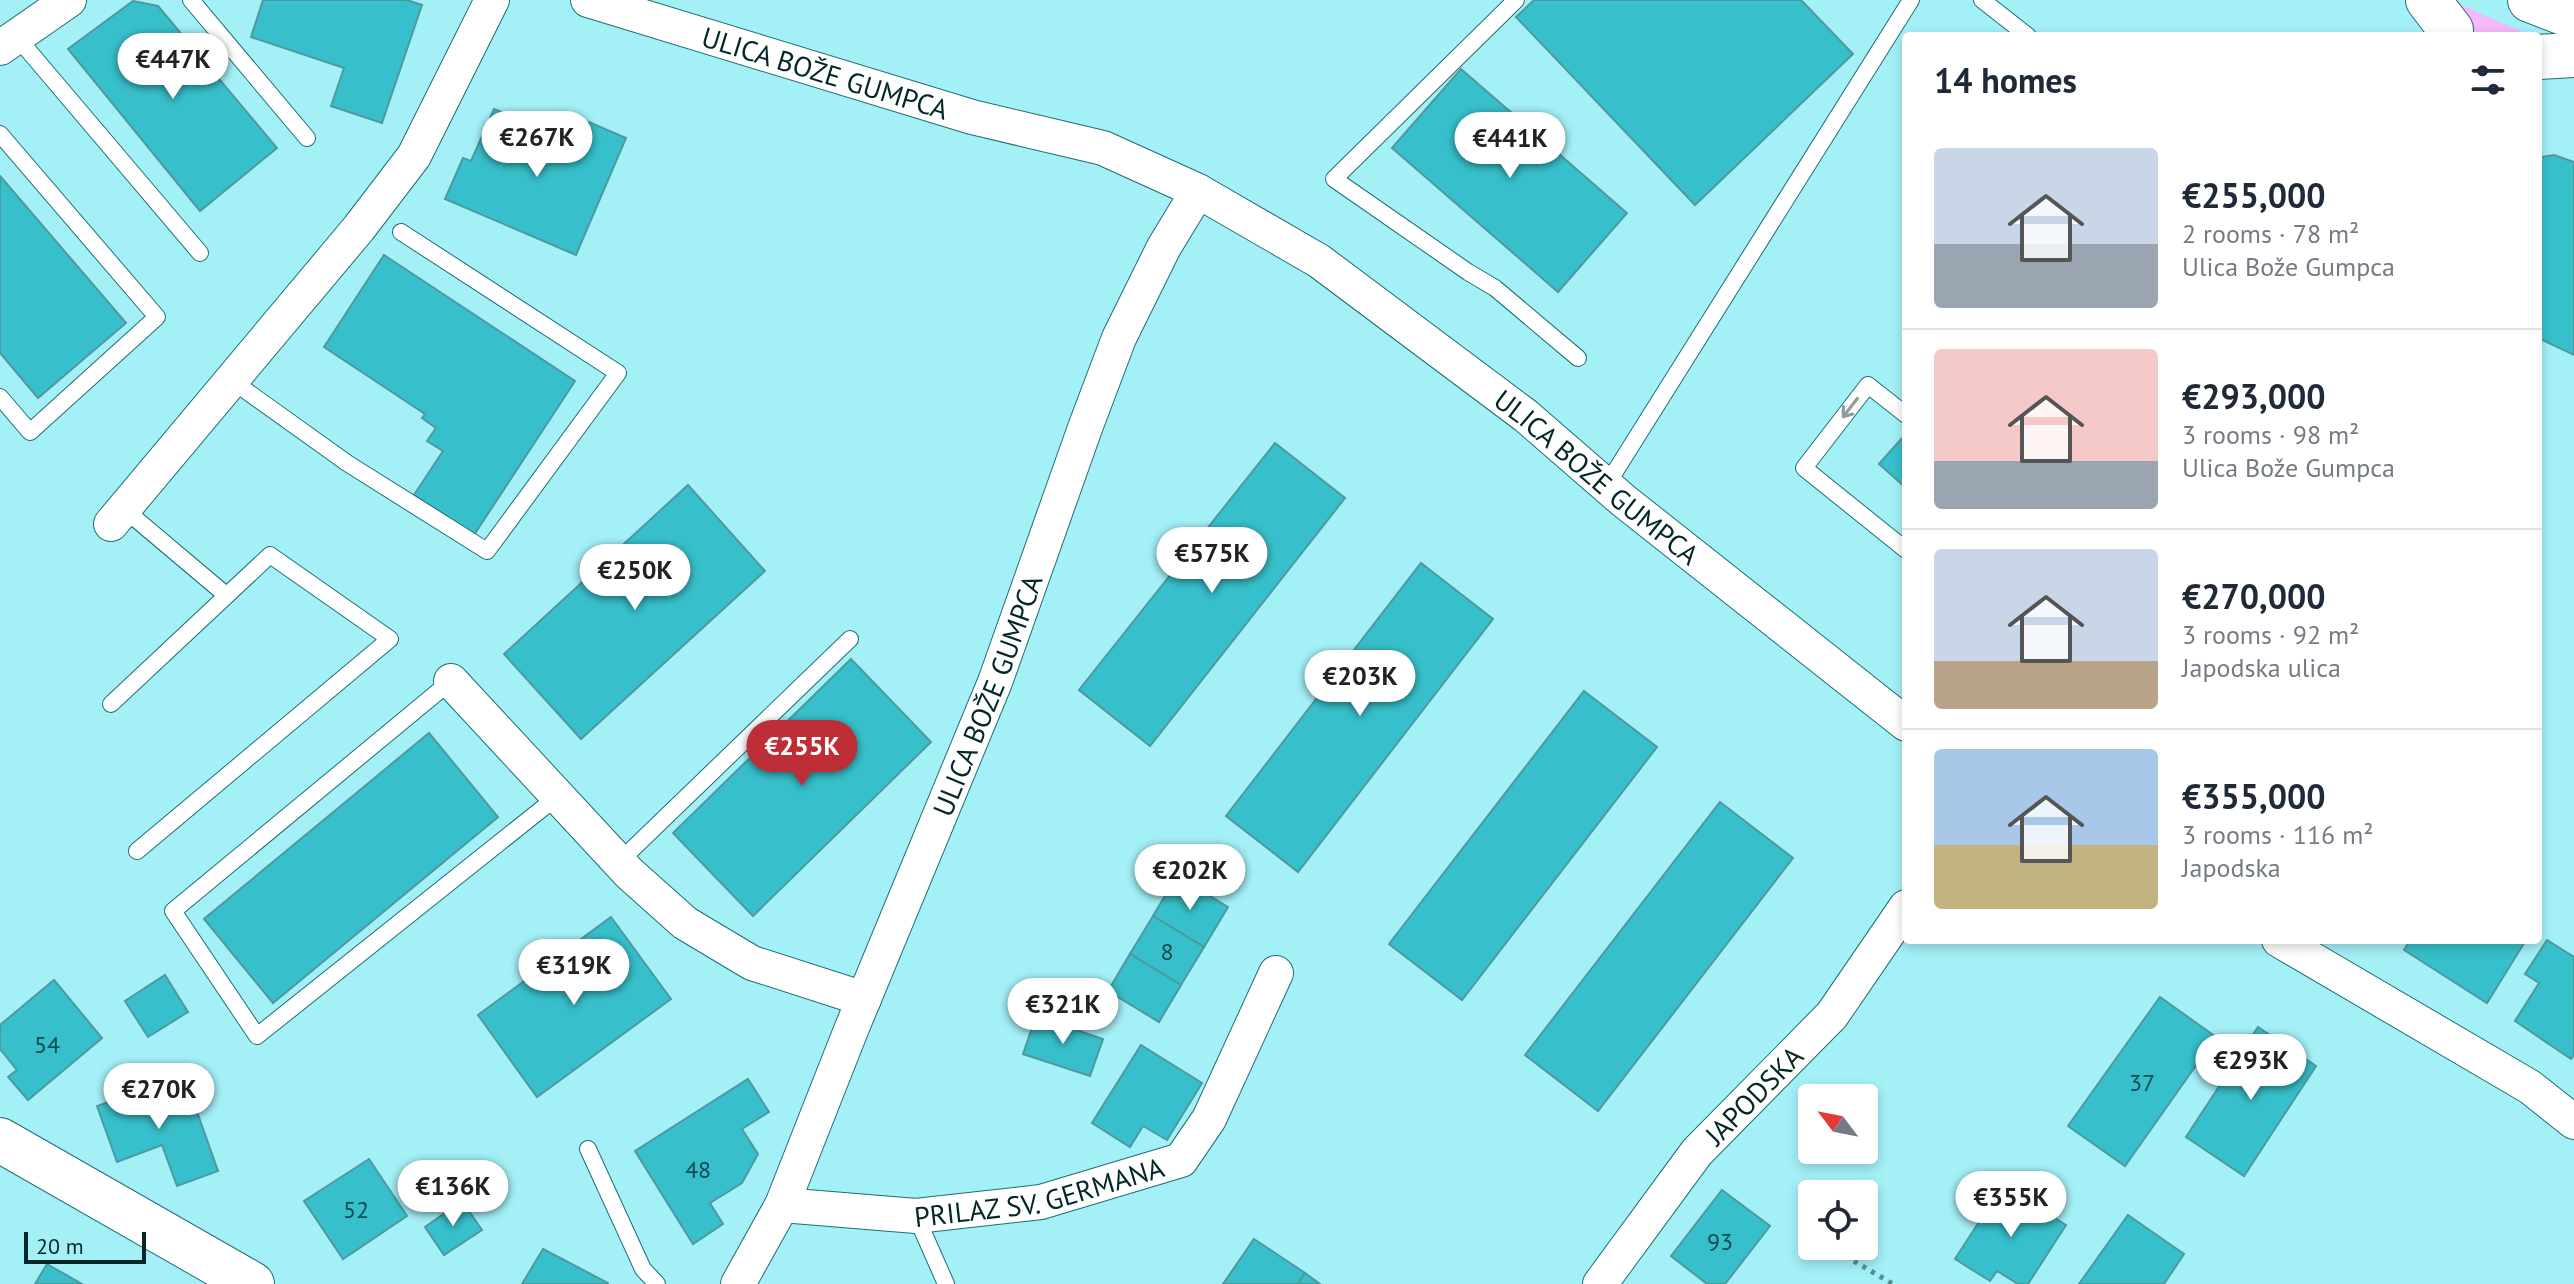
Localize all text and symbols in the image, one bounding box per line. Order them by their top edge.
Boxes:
street label: ULICA BOŽE GUMPCA [697,17,954,127]
pin: €447K [117,33,229,101]
text: €447K [135,42,211,75]
text: 14 homes [1934,58,2077,102]
icon: filters [2466,58,2510,102]
pin: €267K [481,111,593,179]
pin: €441K [1454,112,1566,180]
text: €267K [499,120,575,153]
text: €441K [1472,121,1548,154]
text: €255,000 [2182,173,2326,217]
icon: home [1998,180,2094,276]
text: 2 rooms · 78 m² [2182,217,2359,250]
text: Ulica Bože Gumpca [2182,250,2395,283]
text: €293,000 [2182,374,2326,418]
street label: ULICA BOŽE GUMPCA [1487,380,1708,573]
icon: home [1998,381,2094,477]
one-way arrow [1841,397,1859,418]
text: 3 rooms · 98 m² [2182,418,2359,451]
text: Ulica Bože Gumpca [2182,451,2395,484]
pin: €575K [1156,527,1268,595]
text: €575K [1174,536,1250,569]
pin: €250K [579,544,691,612]
text: €250K [597,553,673,586]
street label: ULICA BOŽE GUMPCA [923,569,1050,821]
text: €270,000 [2182,574,2326,618]
icon: home [1998,581,2094,677]
text: 3 rooms · 92 m² [2182,618,2359,651]
pin: €203K [1304,650,1416,718]
text: Japodska ulica [2182,651,2341,684]
text: €203K [1322,659,1398,692]
pin: €255K [746,720,858,788]
text: €255K [764,729,840,762]
text: €355,000 [2182,774,2326,818]
icon: home [1998,781,2094,877]
text: 3 rooms · 116 m² [2182,818,2374,851]
pin: €202K [1134,844,1246,912]
text: Japodska [2182,851,2281,884]
text: €202K [1152,853,1228,886]
house number: 8 [1160,936,1174,967]
pin: €319K [518,939,630,1007]
text: €319K [536,948,612,981]
pin: €321K [1007,978,1119,1046]
text: €321K [1025,987,1101,1020]
house number: 54 [34,1029,60,1060]
pin: €293K [2195,1034,2307,1102]
street label: JAPODSKA [1696,1037,1811,1153]
text: €293K [2213,1043,2289,1076]
pin: €270K [103,1063,215,1131]
house number: 37 [2129,1067,2155,1098]
text: €270K [121,1072,197,1105]
north arrow [1798,1084,1878,1164]
map controls [1798,1084,1878,1260]
street label: PRILAZ SV. GERMANA [912,1148,1169,1235]
house number: 48 [685,1154,711,1185]
pin: €136K [397,1160,509,1228]
text: €136K [415,1169,491,1202]
pin: €355K [1955,1171,2067,1239]
button: locate [1798,1180,1878,1260]
text: €355K [1973,1180,2049,1213]
house number: 52 [343,1194,369,1225]
house number: 93 [1707,1226,1733,1257]
scale bar [24,1228,146,1264]
text: 20 m [36,1232,84,1260]

